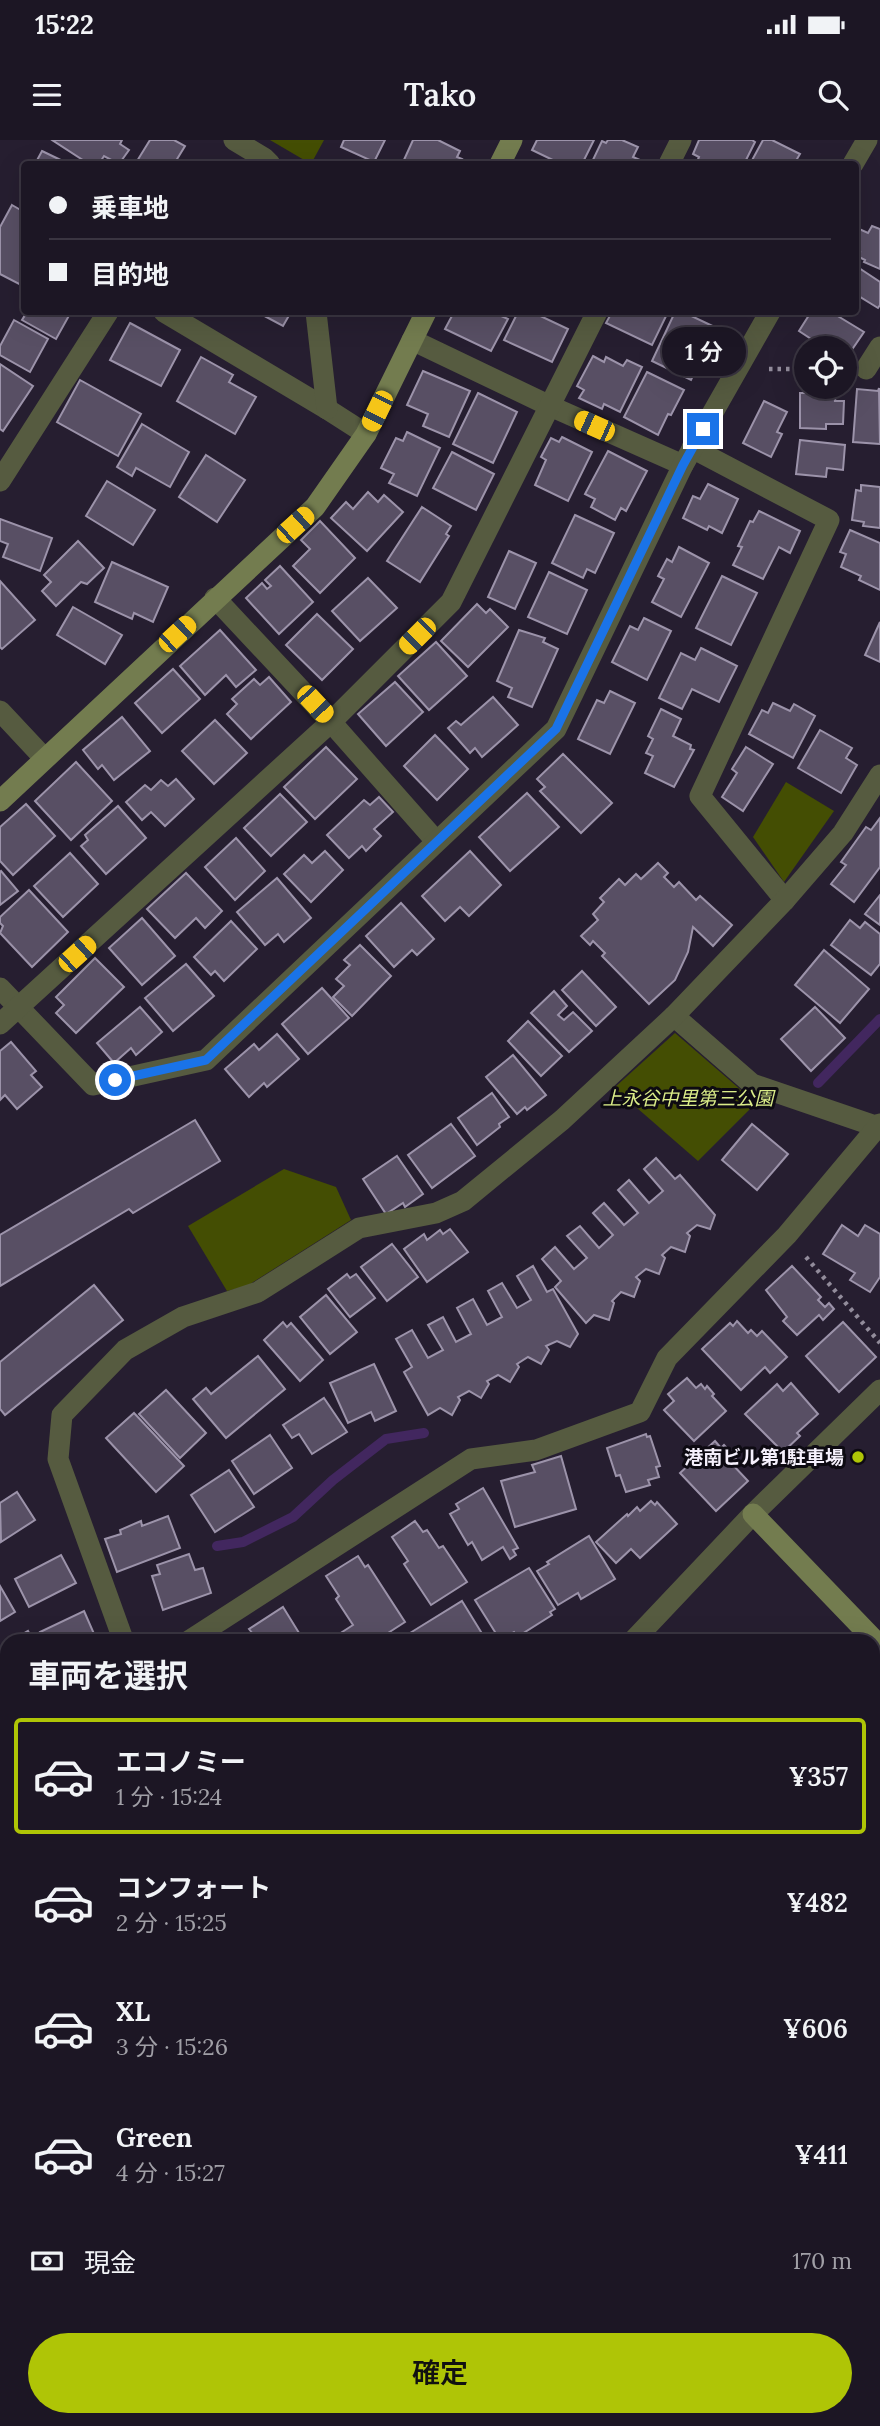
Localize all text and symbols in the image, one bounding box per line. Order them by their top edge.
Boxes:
text: 15:22 [35,8,94,41]
text: Tako [404,74,476,115]
icon: menu [28,76,66,114]
icon: search [814,76,852,114]
text: 乗車地 [91,191,169,224]
text: 目的地 [91,258,169,291]
callout: 1 分 [661,328,745,376]
map controls [794,336,857,399]
button: locate [794,336,857,399]
text: 1 分 [685,337,723,366]
car [359,388,396,434]
car [571,408,618,444]
route end [687,413,719,445]
car [273,503,318,547]
car [155,612,200,656]
car [395,614,440,658]
car [293,681,338,727]
car [55,932,100,976]
route start [99,1064,131,1096]
park label: 上永谷中里第三公園 [602,1086,776,1110]
place label: 港南ビル第1駐車場 [684,1445,844,1469]
marker: 港南ビル第1駐車場 [850,1449,866,1465]
text: 車両を選択 [28,1655,188,1696]
icon: car [32,1745,95,1808]
text: エコノミー [116,1745,246,1778]
text: ¥357 [789,1760,848,1793]
text: 1 分 · 15:24 [116,1782,222,1811]
icon: car [32,1871,95,1934]
text: コンフォート [116,1871,271,1904]
text: ¥482 [787,1886,848,1919]
text: 2 分 · 15:25 [116,1908,227,1937]
text: XL [116,1995,150,2028]
icon: car [32,1997,95,2060]
text: ¥606 [783,2012,848,2045]
text: 3 分 · 15:26 [116,2032,228,2061]
text: Green [116,2121,192,2154]
icon: car [32,2123,95,2186]
text: ¥411 [795,2138,848,2171]
text: 4 分 · 15:27 [116,2158,225,2187]
icon: cash [28,2242,66,2280]
text: 現金 [84,2246,136,2279]
text: 170 m [792,2246,852,2275]
button: 確定 [28,2333,852,2413]

